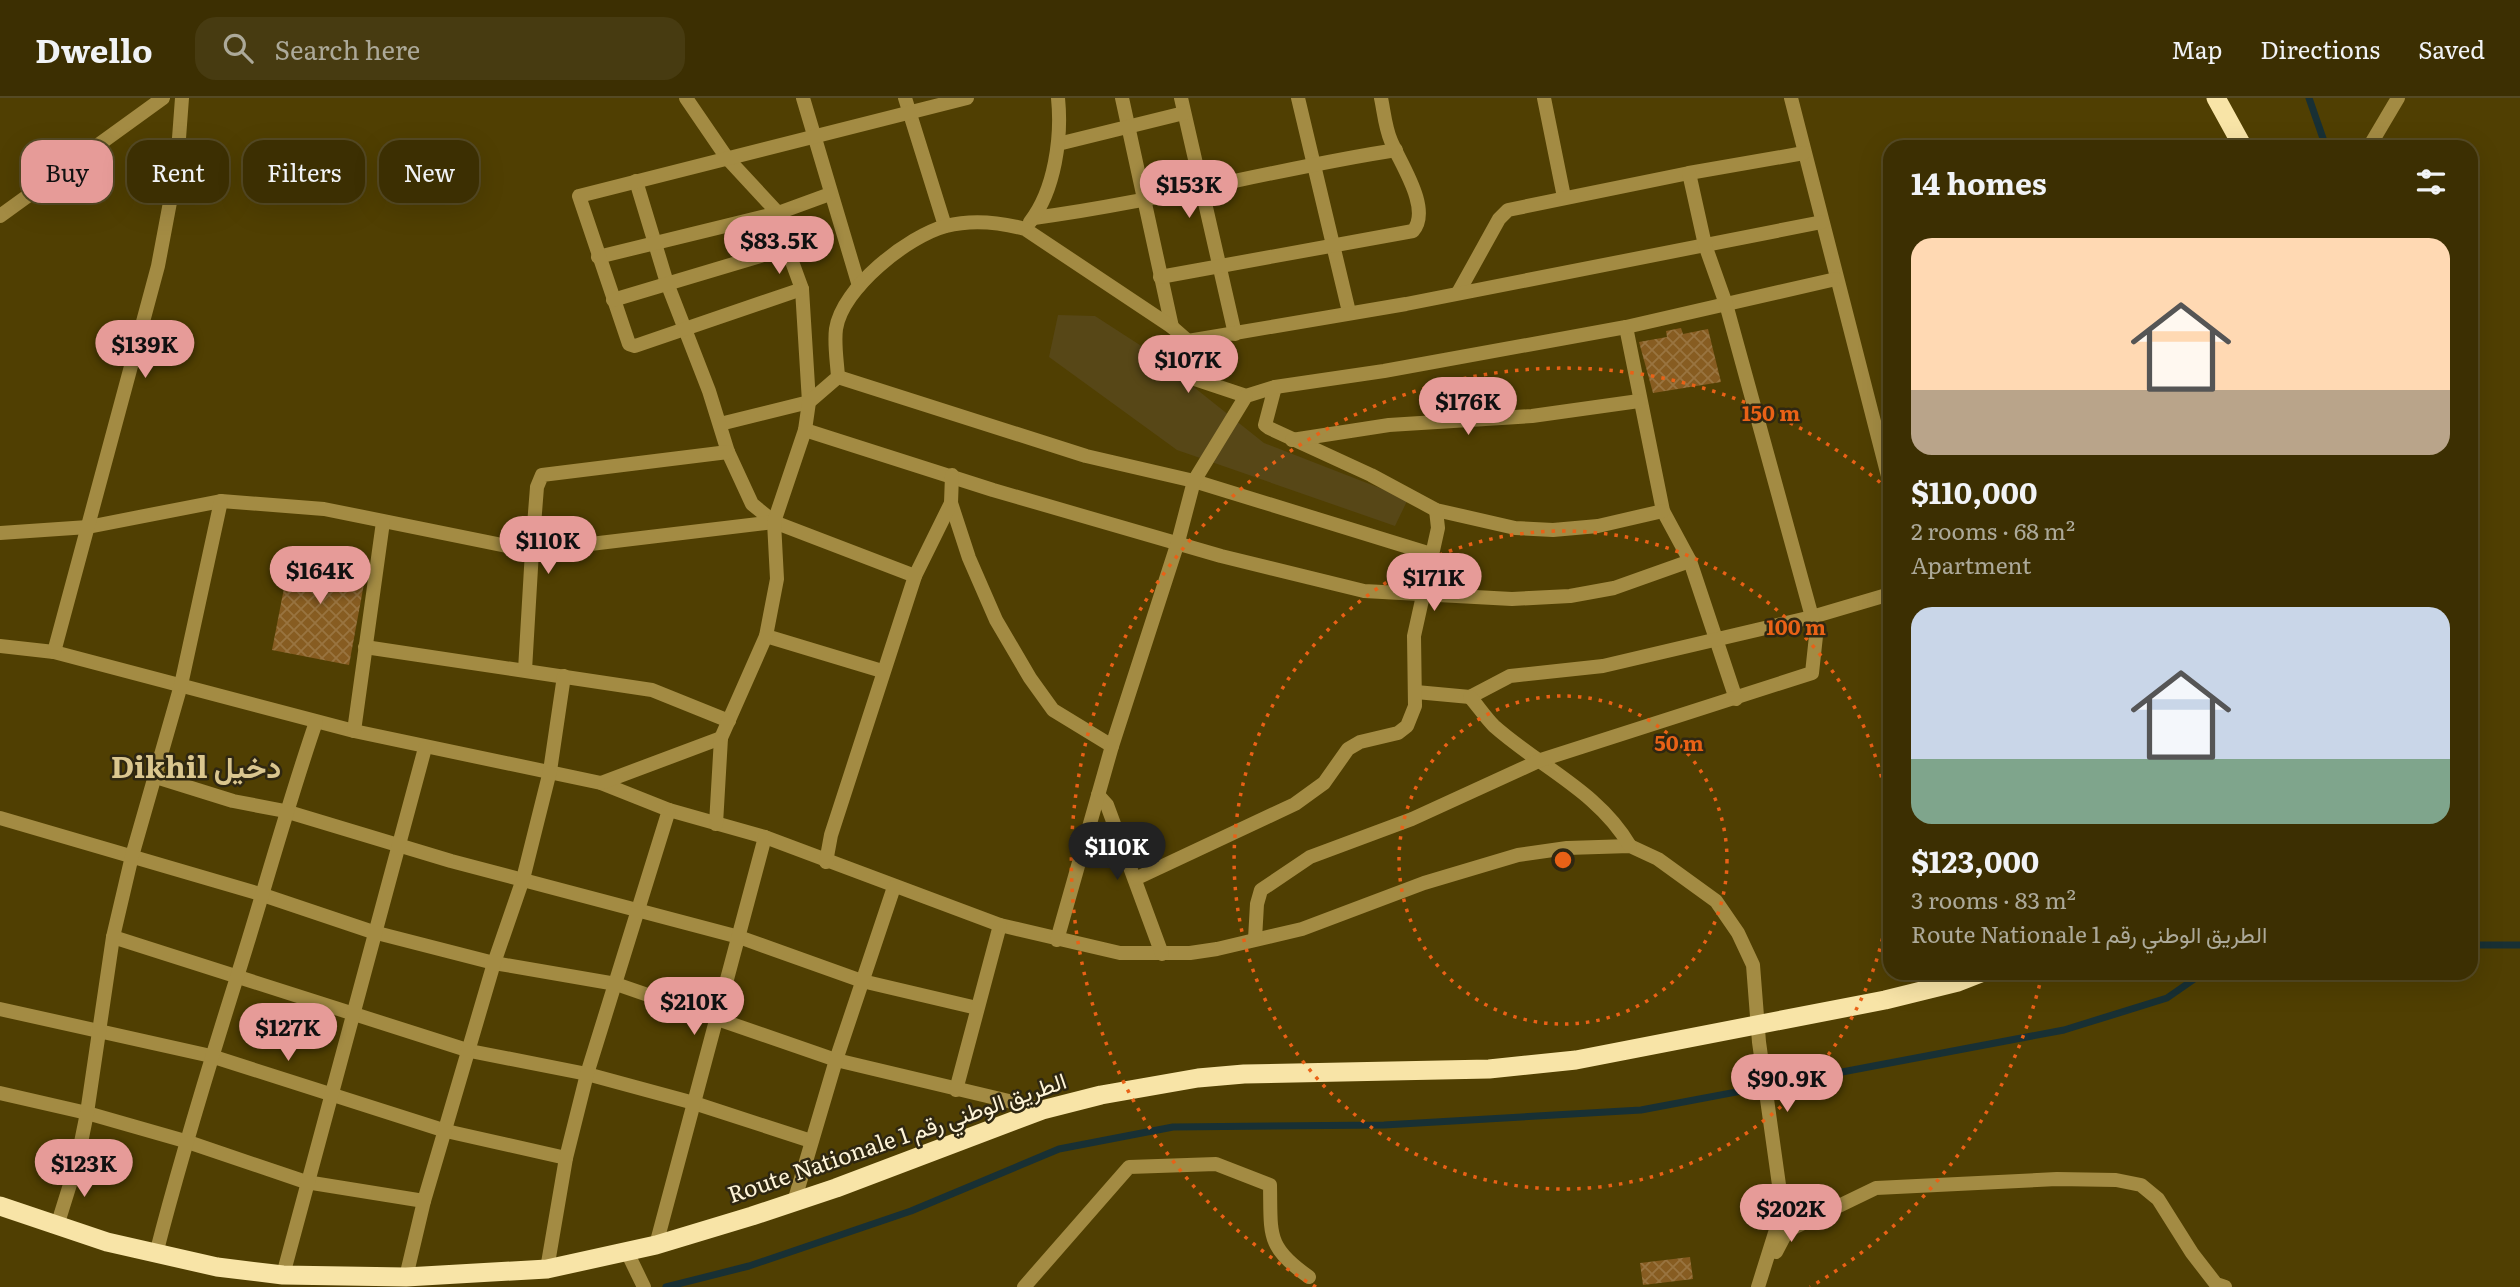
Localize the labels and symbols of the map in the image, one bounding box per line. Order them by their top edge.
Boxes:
pin: $153K [1140,160,1238,220]
pin: $83.5K [722,216,836,276]
pin: $139K [96,320,194,380]
pin: $107K [1139,336,1237,395]
pin: $176K [1419,378,1517,437]
text: 150 m [1742,396,1800,427]
pin: $110K [499,517,597,576]
pin: $164K [271,546,369,606]
pin: $171K [1385,554,1483,613]
text: 100 m [1766,610,1826,641]
text: 50 m [1654,726,1704,757]
district label: Dikhil دخيل [111,743,281,787]
pin: $110K [1068,822,1166,882]
centre of rings [1551,848,1575,872]
pin: $210K [645,978,743,1037]
pin: $127K [239,1004,337,1063]
pin: $90.9K [1730,1054,1844,1114]
street label: Route Nationale الطريق الوطني رقم 1 [722,1062,1072,1214]
pin: $123K [35,1140,133,1199]
pin: $202K [1742,1184,1840,1244]

